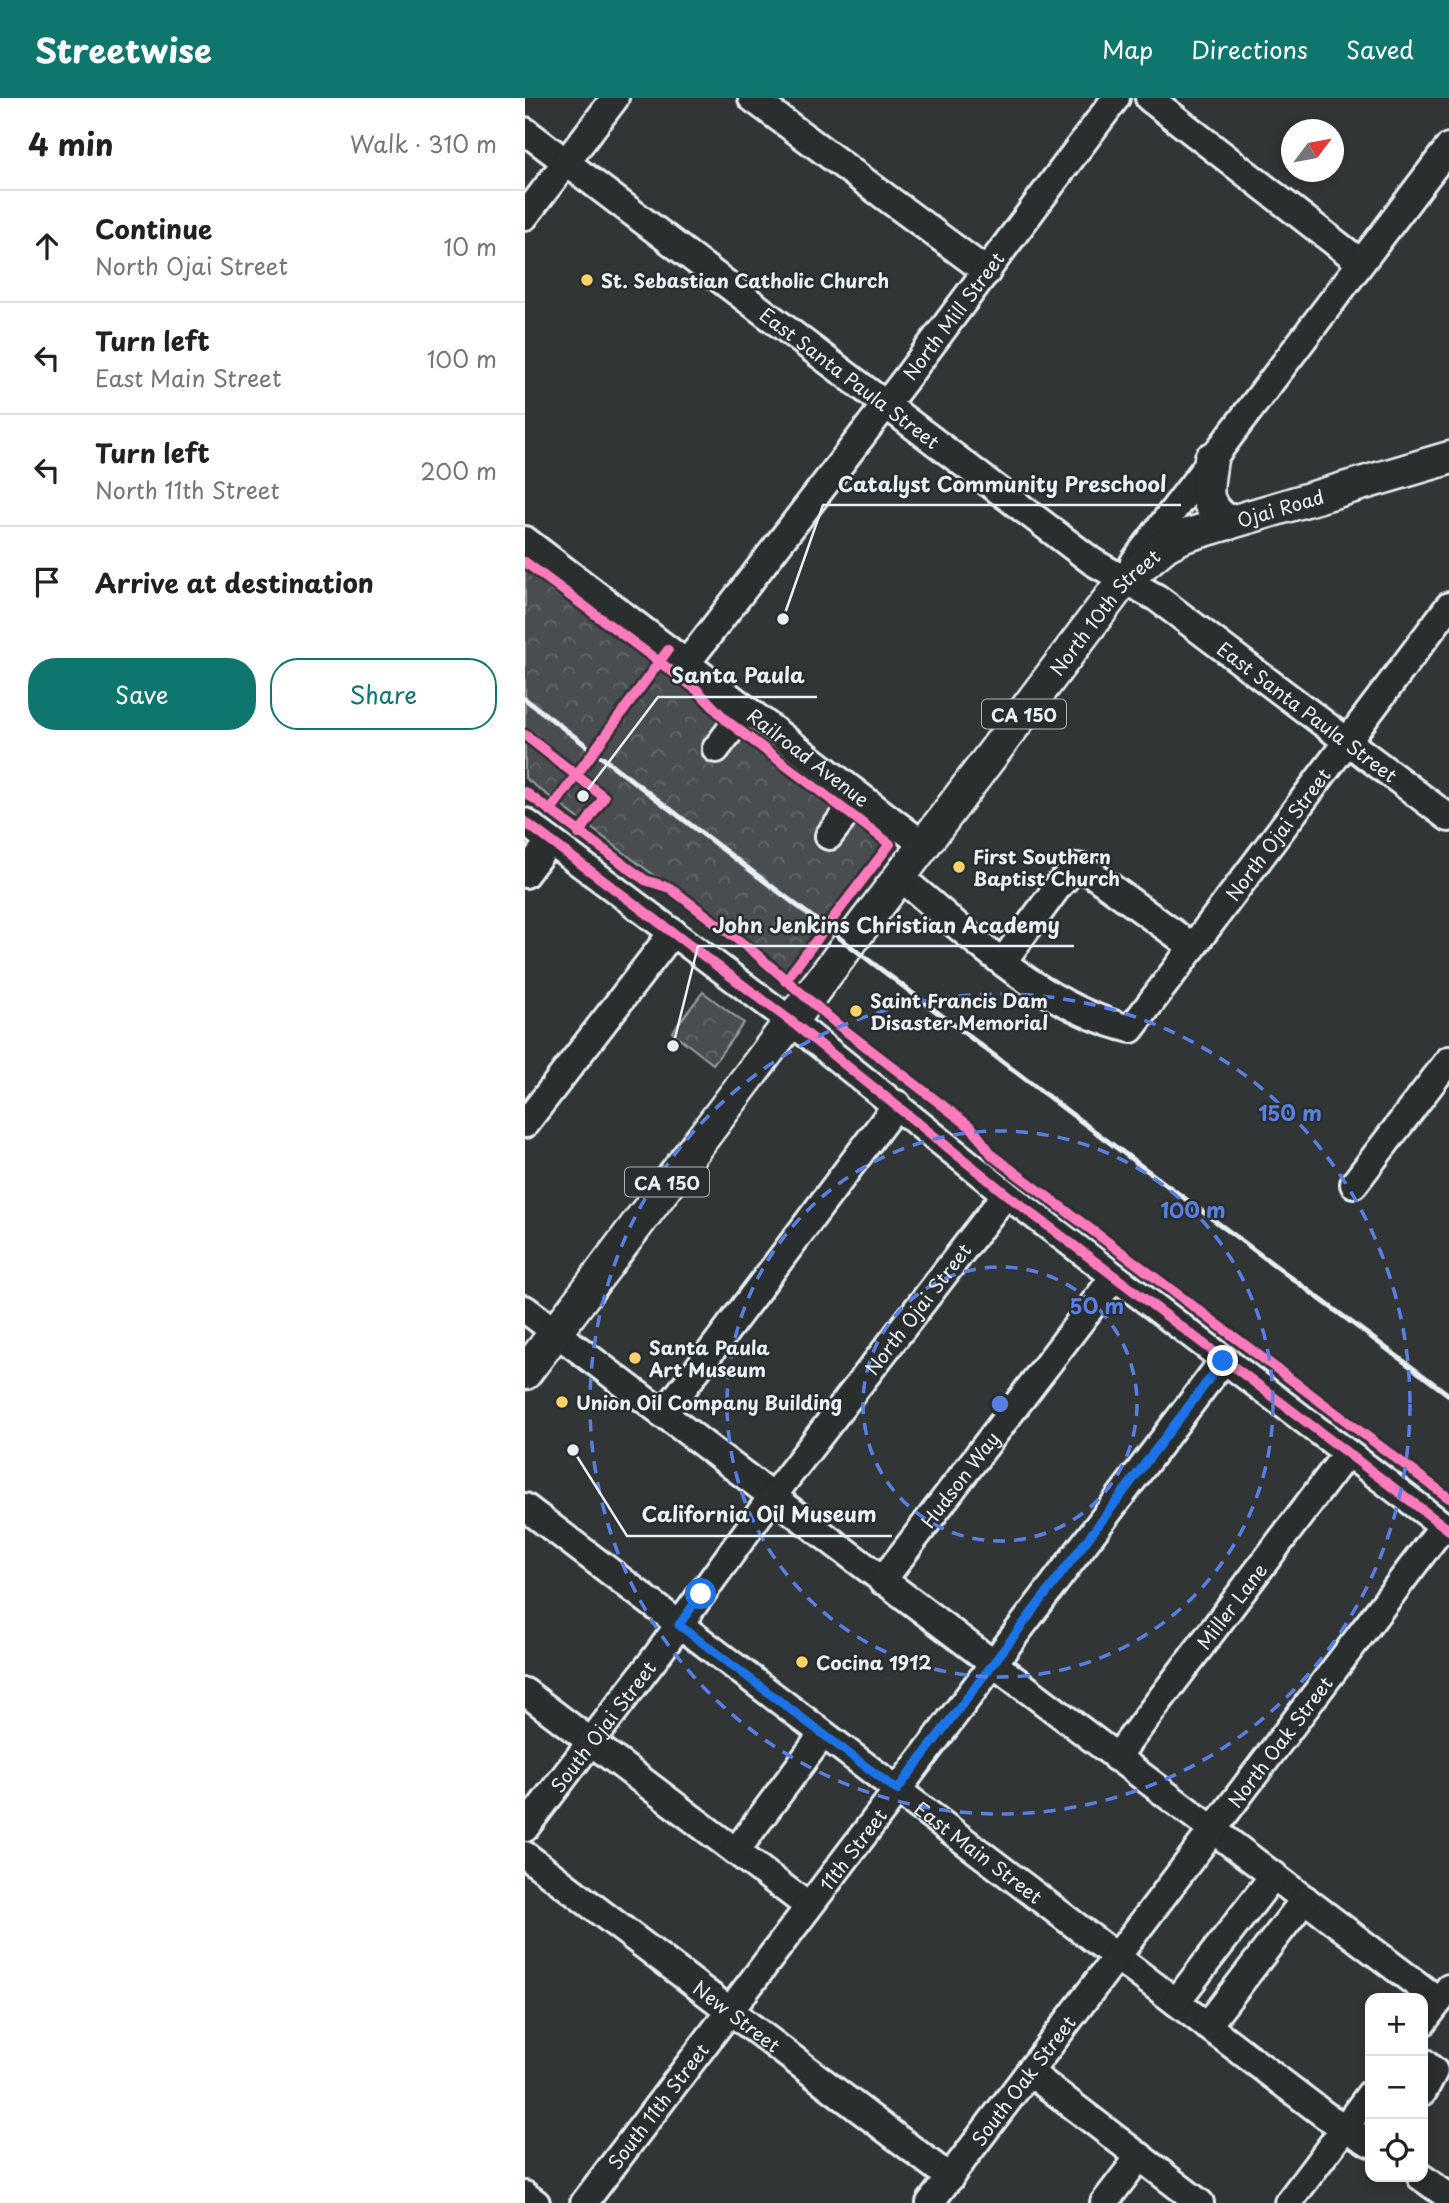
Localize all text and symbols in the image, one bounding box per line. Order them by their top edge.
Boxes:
text: Streetwise [35,24,212,74]
text: Map [1102,31,1153,67]
text: Directions [1191,31,1308,67]
text: Saved [1346,31,1414,67]
north arrow [1281,119,1344,182]
text: 4 min [28,121,114,166]
text: Walk · 310 m [350,126,497,161]
text: Continue [95,209,212,248]
icon: ahead [28,227,66,265]
text: 10 m [443,229,497,264]
street label: North Mill Street [896,246,1010,386]
text: North Ojai Street [95,248,288,283]
place label: St. Sebastian Catholic Church [601,266,889,294]
marker: St. Sebastian Catholic Church [579,272,595,288]
street label: East Santa Paula Street [754,300,946,455]
text: Turn left [95,321,210,360]
icon: left [28,339,66,377]
text: 100 m [427,341,497,376]
text: East Main Street [95,360,281,395]
text: Turn left [95,433,210,472]
icon: left [28,451,66,489]
text: 200 m [420,453,497,488]
callout: Catalyst Community Preschool [823,463,1181,505]
text: Catalyst Community Preschool [838,467,1166,499]
text: North 11th Street [95,472,280,507]
street label: Ojai Road [1234,482,1327,534]
street label: North 10th Street [1043,542,1166,681]
icon: arrive [28,563,66,601]
text: Arrive at destination [95,563,374,602]
street label: East Santa Paula Street [1212,634,1404,789]
callout: Santa Paula [658,655,817,697]
button: Save [28,658,256,730]
button: Share [270,658,497,730]
text: Santa Paula [671,658,805,690]
road number: CA 150 [982,700,1066,728]
street label: Railroad Avenue [742,701,876,813]
street label: North Ojai Street [1218,762,1337,906]
place label: First Southern Baptist Church [973,842,1120,892]
marker: First Southern Baptist Church [951,859,967,875]
callout: John Jenkins Christian Academy [698,904,1074,946]
text: John Jenkins Christian Academy [712,908,1060,940]
place label: Saint Francis Dam Disaster Memorial [870,986,1048,1036]
marker: Saint Francis Dam Disaster Memorial [848,1003,864,1019]
text: 150 m [1258,1096,1322,1128]
road number: CA 150 [625,1168,709,1196]
text: 100 m [1160,1193,1226,1225]
street label: North Ojai Street [858,1237,977,1380]
text: 50 m [1070,1289,1124,1321]
place label: Santa Paula Art Museum [648,1333,770,1383]
route end [1207,1345,1238,1376]
marker: Santa Paula Art Museum [627,1350,643,1366]
place label: Union Oil Company Building [576,1388,842,1416]
centre of rings [988,1392,1012,1416]
marker: Union Oil Company Building [554,1394,570,1410]
street label: Hudson Way [914,1425,1006,1533]
callout: California Oil Museum [627,1494,892,1536]
text: California Oil Museum [641,1497,877,1529]
street label: Miller Lane [1189,1557,1273,1655]
route start [685,1578,716,1609]
place label: Cocina 1912 [816,1648,932,1676]
marker: Cocina 1912 [794,1654,810,1670]
street label: South Ojai Street [543,1655,662,1798]
street label: North Oak Street [1221,1670,1339,1813]
street label: East Main Street [909,1794,1049,1910]
street label: 11th Street [812,1802,893,1896]
street label: New Street [687,1973,787,2059]
map controls [1365,1993,1428,2182]
button: + [1365,1993,1428,2056]
street label: South Oak Street [964,2009,1082,2151]
street label: South 11th Street [601,2037,715,2175]
button: − [1365,2056,1428,2119]
button: locate [1365,2119,1428,2182]

